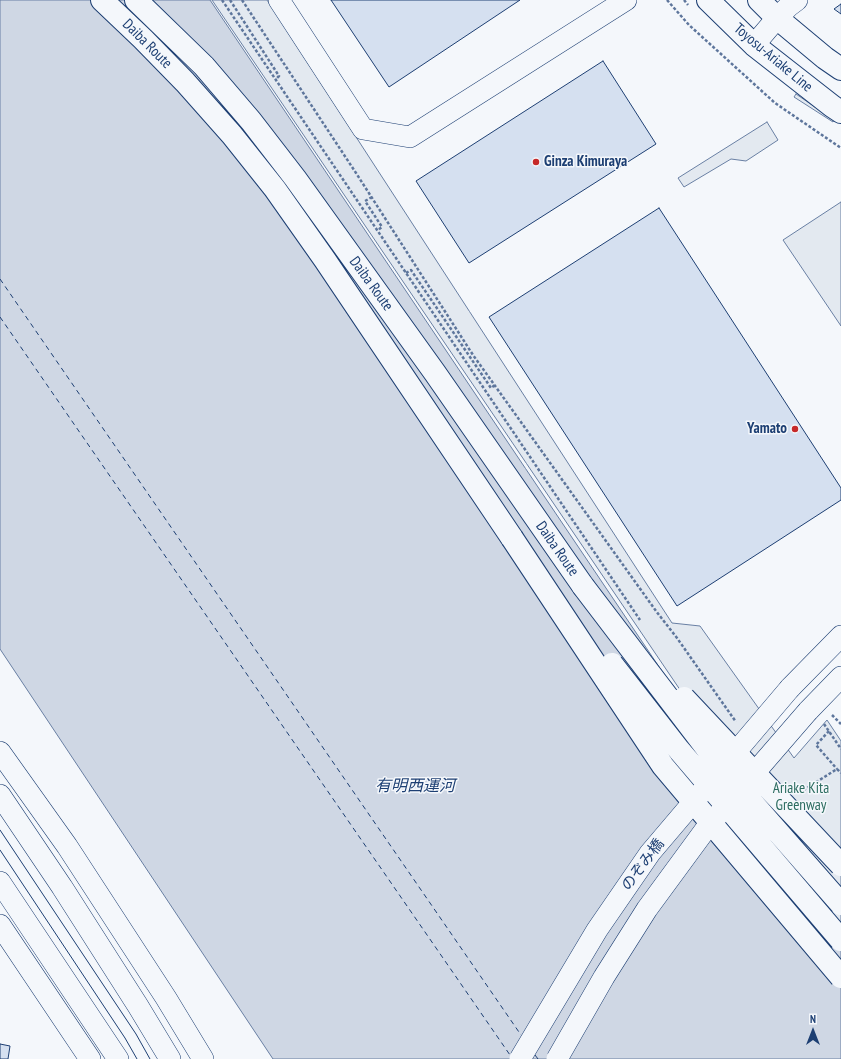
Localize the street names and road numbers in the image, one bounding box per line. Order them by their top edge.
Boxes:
street label: Daiba Route [118,15,176,73]
street label: Toyosu-Ariake Line [730,20,816,96]
street label: Daiba Route [345,253,397,315]
street label: Daiba Route [532,518,582,580]
street label: のぞみ橋 [618,836,668,894]

